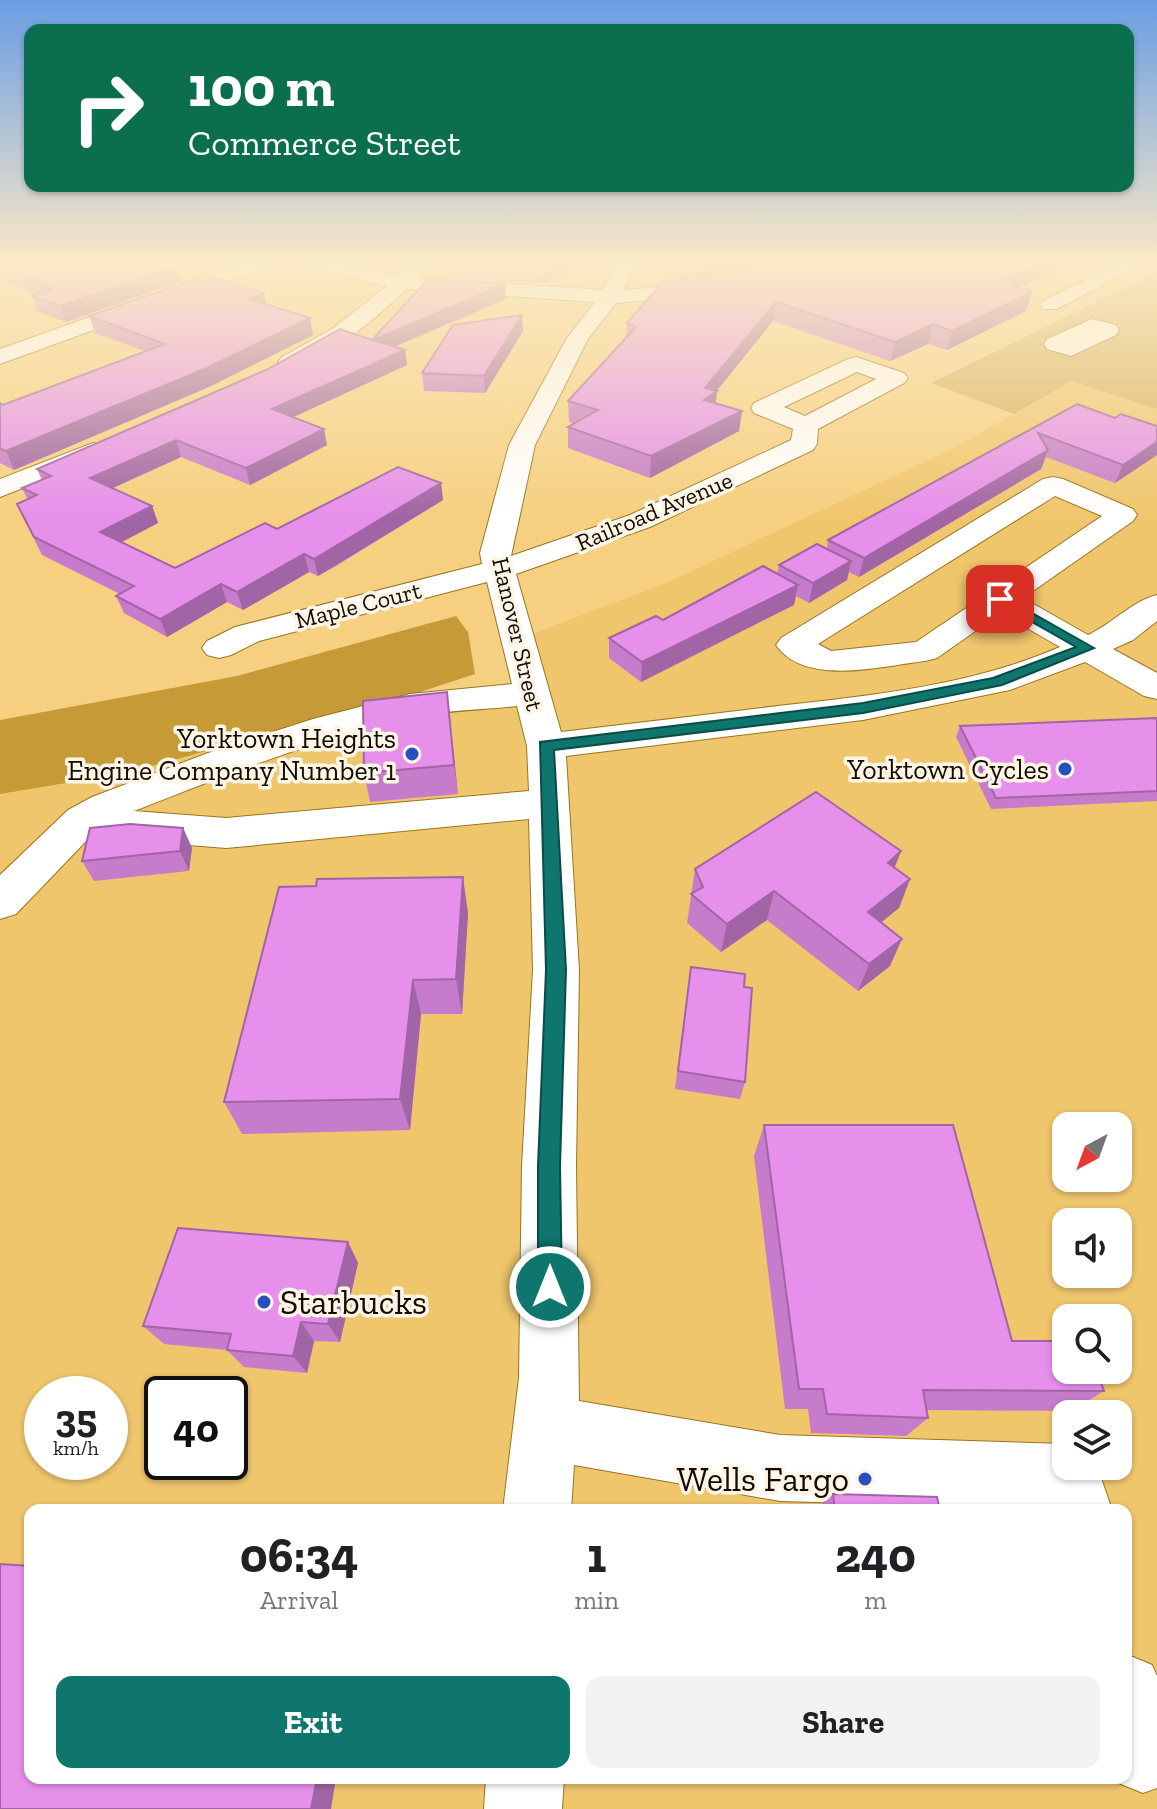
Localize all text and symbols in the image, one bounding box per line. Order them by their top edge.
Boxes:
text: 100 m [188,53,335,120]
icon: right [56,56,160,160]
text: Commerce Street [188,121,460,164]
street label: Railroad Avenue [571,465,737,557]
street label: Hanover Street [486,554,550,714]
pin [966,565,1034,633]
street label: Maple Court [292,575,424,635]
icon: arrive [978,577,1022,621]
place label: Yorktown Heights Engine Company Number 1 [67,722,396,787]
marker: Yorktown Heights Engine Company Number 1 [403,745,421,763]
place label: Yorktown Cycles [846,753,1049,786]
marker: Yorktown Cycles [1056,760,1074,778]
north arrow [1052,1112,1132,1192]
map controls [1052,1112,1132,1480]
button: sound [1052,1208,1132,1288]
position arrow [508,1245,592,1329]
place label: Starbucks [280,1282,427,1323]
marker: Starbucks [255,1293,273,1311]
button: search [1052,1304,1132,1384]
speed limit sign: 40 [144,1376,248,1480]
text: 35 [55,1394,97,1442]
button: layers [1052,1400,1132,1480]
text: km/h [53,1436,99,1460]
place label: Wells Fargo [677,1459,849,1500]
marker: Wells Fargo [856,1470,874,1488]
text: 06:34 [240,1527,358,1584]
text: 1 [587,1527,606,1584]
text: 240 [835,1527,916,1584]
text: Arrival [260,1584,338,1616]
text: min [574,1584,619,1616]
text: m [864,1584,887,1616]
button: Exit [56,1676,570,1768]
button: Share [586,1676,1100,1768]

